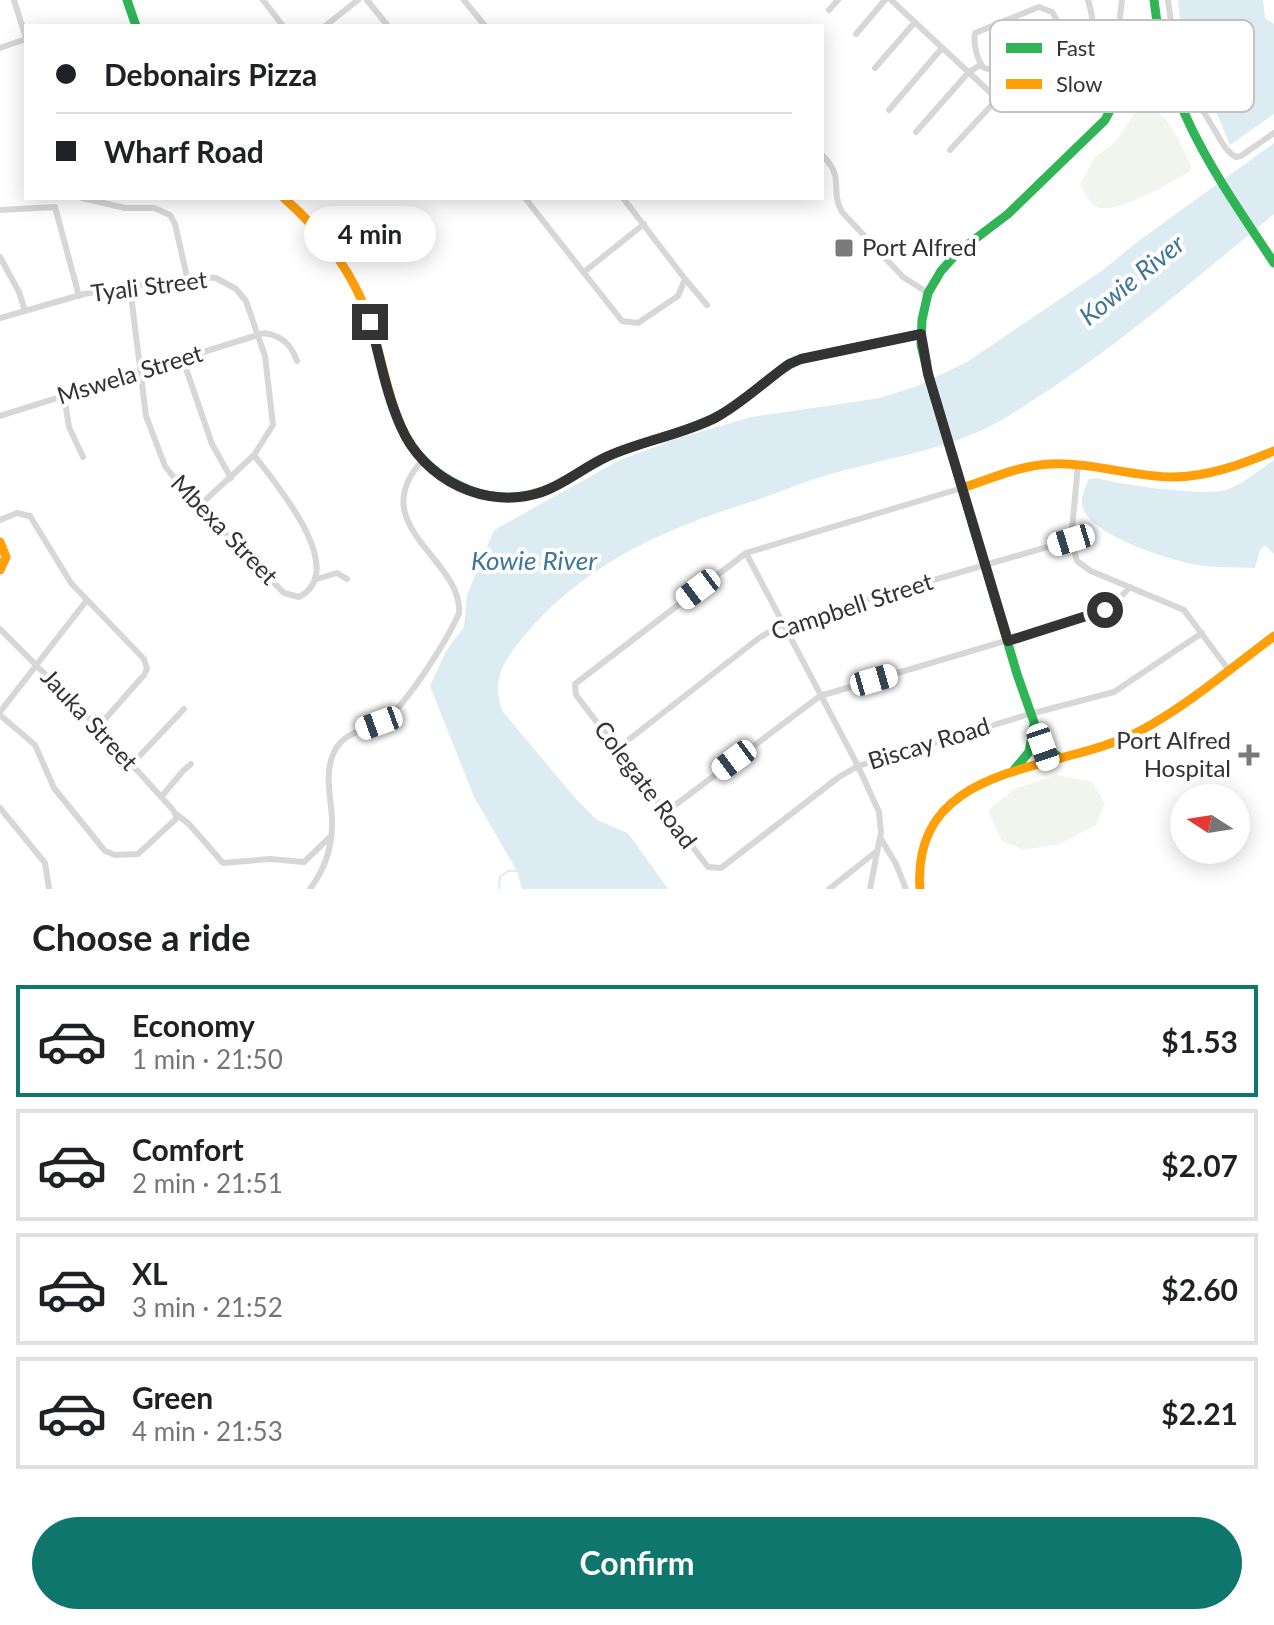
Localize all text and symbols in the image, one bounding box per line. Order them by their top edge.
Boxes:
legend [990,20,1254,112]
text: Fast [1056,34,1095,61]
text: Debonairs Pizza [104,56,317,92]
text: Slow [1056,70,1103,97]
text: Wharf Road [104,133,264,169]
callout: 4 min [304,206,436,262]
text: 4 min [338,218,402,250]
water label: Kowie River [1072,226,1191,331]
place label: Port Alfred [862,232,977,261]
marker: Port Alfred [833,237,855,259]
street label: Tyali Street [89,264,209,307]
route end [352,304,388,340]
street label: Mswela Street [53,338,206,409]
street label: Mbexa Street [166,468,285,590]
car [1045,522,1097,558]
water label: Kowie River [471,544,598,576]
car [672,565,724,613]
street label: Campbell Street [767,566,936,645]
route start [1087,592,1123,628]
street label: Jauka Street [36,662,145,776]
car [848,662,900,698]
car [352,704,406,742]
street label: Biscay Road [864,710,993,775]
street label: Colegate Road [589,714,704,854]
car [1024,720,1062,774]
place label: Port Alfred Hospital [1116,725,1231,782]
car [708,736,760,784]
marker: Port Alfred Hospital [1238,744,1260,766]
north arrow [1170,784,1250,864]
map controls [1170,784,1250,864]
text: Choose a ride [32,915,251,959]
icon: car [36,1005,108,1077]
text: Economy [132,1007,255,1043]
text: $1.53 [1161,1023,1238,1059]
text: 1 min · 21:50 [132,1043,283,1075]
icon: car [36,1129,108,1201]
text: Comfort [132,1131,244,1167]
text: $2.07 [1161,1147,1238,1183]
text: 2 min · 21:51 [132,1167,283,1199]
icon: car [36,1253,108,1325]
text: XL [132,1255,168,1291]
text: $2.60 [1161,1271,1238,1307]
text: 3 min · 21:52 [132,1291,283,1323]
icon: car [36,1377,108,1449]
text: Green [132,1379,213,1415]
text: $2.21 [1161,1395,1238,1431]
text: 4 min · 21:53 [132,1415,283,1447]
button: Confirm [32,1517,1242,1609]

